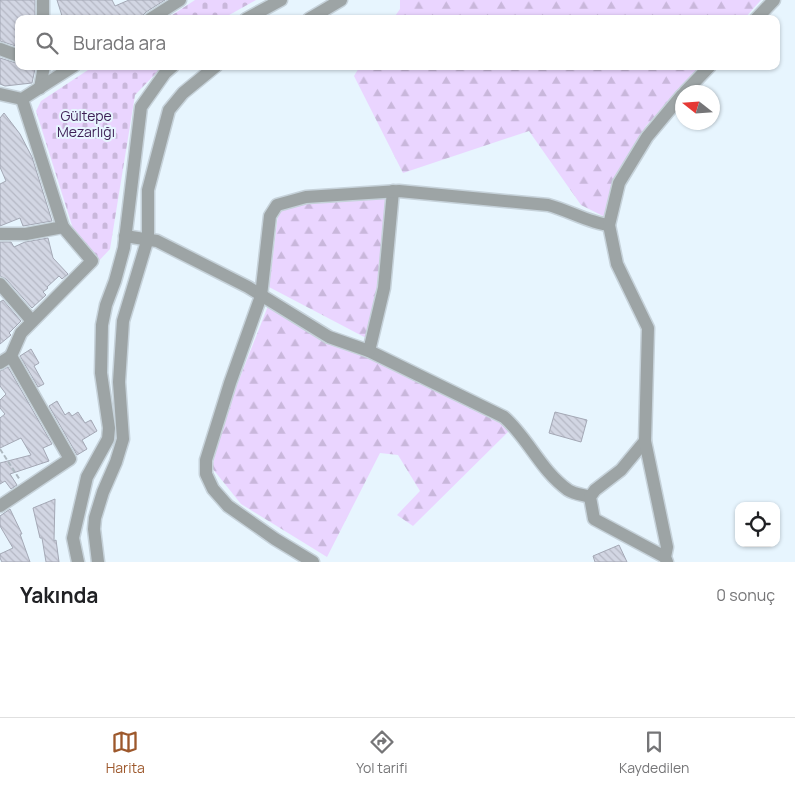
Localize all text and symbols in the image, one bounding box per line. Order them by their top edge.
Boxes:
search box [15,15,780,70]
icon: search [33,29,61,57]
text: Burada ara [73,30,166,56]
north arrow [675,85,720,130]
park label: Gültepe Mezarlığı [57,106,115,141]
map controls [735,502,780,547]
button: locate [735,502,780,547]
text: Yakında [20,581,98,609]
text: 0 sonuç [716,584,775,606]
tab: Harita [106,728,145,777]
tab: Yol tarifi [356,728,407,777]
tab: Kaydedilen [619,728,689,777]

